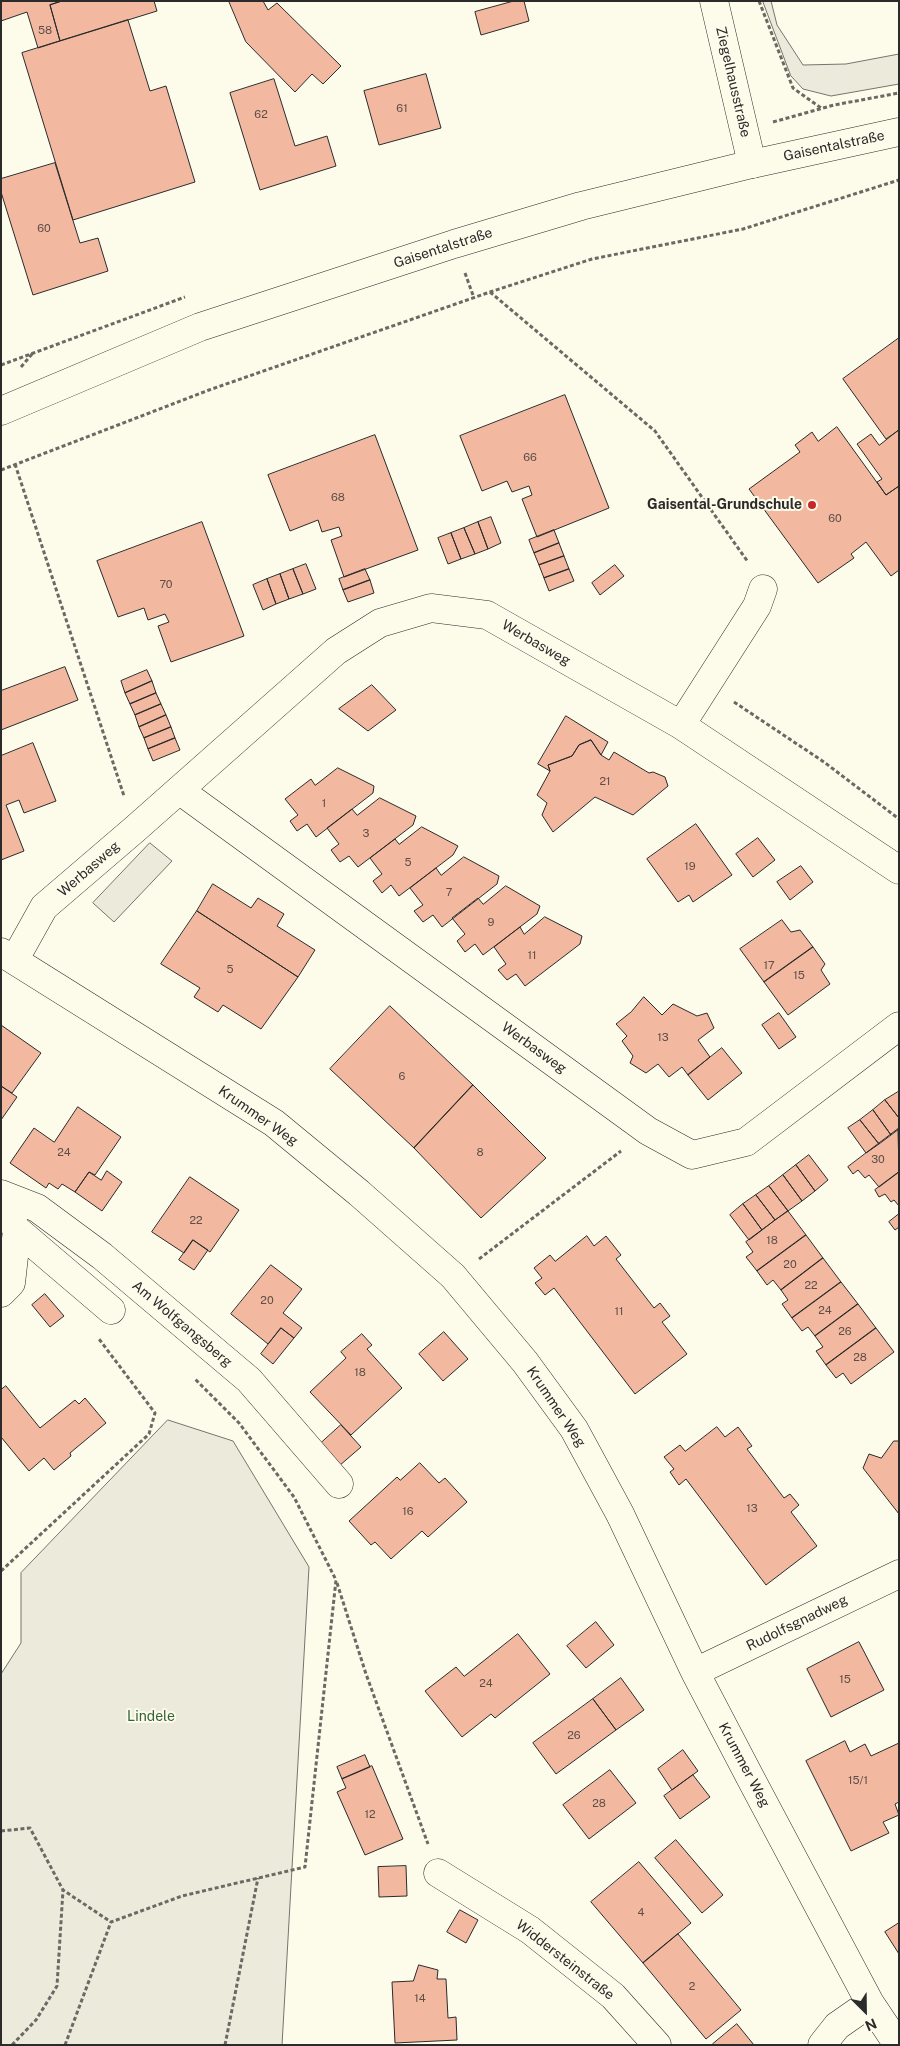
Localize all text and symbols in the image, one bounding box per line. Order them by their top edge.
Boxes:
house number: 58 [38,24,52,38]
street label: Ziegelhausstraße [712,25,754,139]
house number: 61 [396,102,408,116]
house number: 62 [254,108,268,122]
street label: Gaisentalstraße [782,127,886,165]
house number: 60 [37,222,51,236]
street label: Gaisentalstraße [391,224,495,272]
house number: 66 [523,451,537,465]
house number: 68 [331,491,345,505]
place label: Gaisental-Grundschule [647,497,802,513]
marker: Gaisental-Grundschule [806,499,818,511]
house number: 60 [828,512,842,526]
house number: 70 [159,578,173,592]
street label: Werbasweg [499,617,573,669]
house number: 21 [599,775,611,789]
house number: 1 [322,797,326,811]
house number: 3 [363,827,369,841]
street label: Werbasweg [55,838,123,900]
house number: 5 [404,856,412,870]
house number: 19 [684,860,696,874]
house number: 7 [446,886,452,900]
house number: 9 [488,916,494,930]
house number: 11 [528,949,536,963]
house number: 17 [763,959,775,973]
house number: 5 [226,963,234,977]
house number: 15 [793,969,805,983]
street label: Werbasweg [498,1019,570,1077]
house number: 13 [657,1031,669,1045]
house number: 6 [399,1070,405,1084]
street label: Krummer Weg [215,1082,301,1150]
house number: 24 [57,1146,71,1160]
house number: 8 [476,1146,484,1160]
house number: 30 [871,1153,885,1167]
house number: 22 [189,1214,203,1228]
house number: 18 [766,1234,778,1248]
house number: 20 [783,1258,797,1272]
street label: Am Wolfgangsberg [129,1277,235,1371]
house number: 22 [804,1279,818,1293]
house number: 20 [260,1294,274,1308]
house number: 24 [818,1304,832,1318]
house number: 11 [615,1305,623,1319]
house number: 26 [838,1325,852,1339]
house number: 28 [853,1351,867,1365]
street label: Krummer Weg [523,1364,589,1450]
house number: 18 [354,1366,366,1380]
house number: 13 [746,1502,758,1516]
house number: 16 [402,1505,414,1519]
street label: Rudolfsgnadweg [744,1591,850,1655]
house number: 15 [839,1673,851,1687]
house number: 24 [479,1677,493,1691]
park label: Lindele [127,1709,175,1725]
street label: Krummer Weg [715,1720,773,1810]
house number: 26 [567,1729,581,1743]
house number: 15/1 [848,1774,868,1788]
house number: 28 [592,1797,606,1811]
house number: 12 [364,1808,376,1822]
house number: 4 [638,1906,644,1920]
street label: Widdersteinstraße [513,1916,617,2004]
house number: 2 [689,1980,695,1994]
north arrow [840,1986,890,2036]
house number: 14 [414,1992,426,2006]
text: N [863,2015,879,2034]

